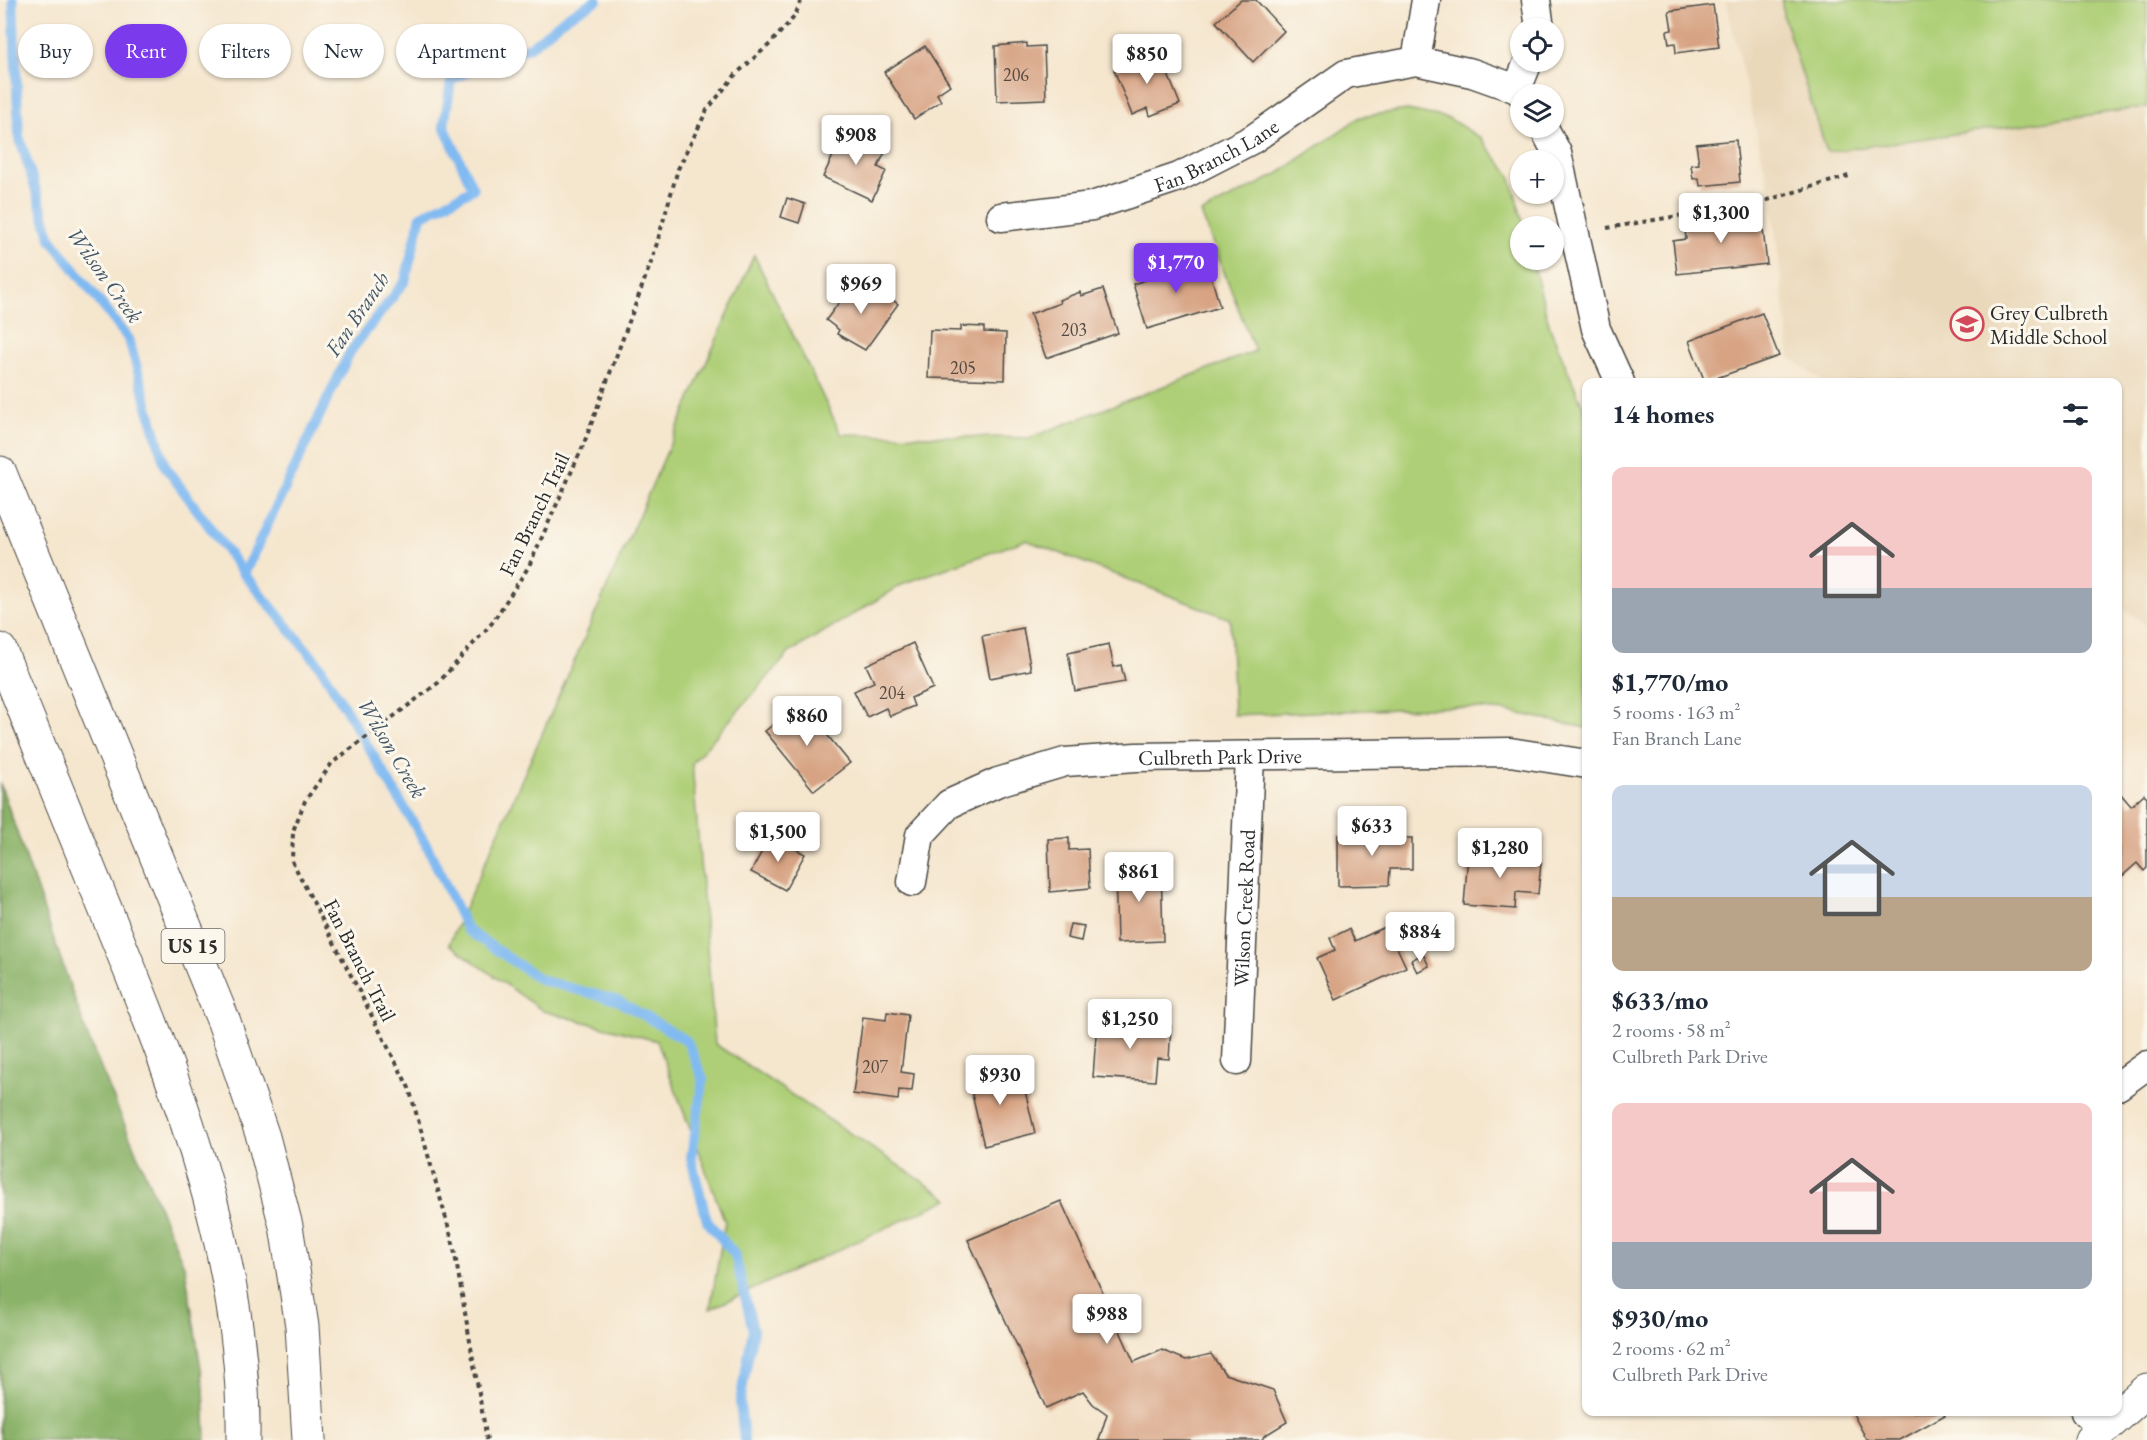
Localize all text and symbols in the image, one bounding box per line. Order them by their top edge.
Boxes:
map controls [1510,18,1564,270]
button: locate [1510,18,1564,72]
chip: Buy [18,24,93,78]
chip: Rent [105,24,187,78]
chip: Filters [199,24,291,78]
chip: New [303,24,384,78]
chip: Apartment [396,24,527,78]
pin: $850 [1111,34,1183,85]
text: $850 [1127,40,1167,66]
house number: 206 [1003,63,1029,86]
button: layers [1510,84,1564,138]
street label: Fan Branch Lane [1151,112,1283,198]
pin: $908 [820,115,892,166]
text: $908 [836,121,876,147]
button: + [1510,150,1564,204]
pin: $1,300 [1672,193,1770,244]
text: $1,300 [1693,199,1749,225]
button: − [1510,216,1564,270]
water label: Wilson Creek [60,221,150,329]
pin: $1,770 [1127,243,1225,294]
text: $1,770 [1148,249,1204,275]
pin: $969 [825,264,897,315]
water label: Fan Branch [318,266,396,363]
text: $969 [841,270,881,296]
place label: Grey Culbreth Middle School [1990,299,2109,350]
school or university icon: Grey Culbreth Middle School [1949,306,1985,342]
house number: 203 [1061,318,1087,341]
house number: 205 [950,356,976,379]
text: 14 homes [1612,397,1714,431]
icon: filters [2059,398,2092,431]
street label: Fan Branch Trail [493,448,575,580]
icon: home [1798,506,1906,614]
text: $1,770/mo [1612,665,1728,699]
house number: 204 [879,681,905,704]
water label: Wilson Creek [351,692,433,804]
pin: $860 [771,696,843,747]
text: 5 rooms · 163 m² [1612,699,1740,725]
text: $860 [787,702,827,728]
text: Fan Branch Lane [1612,725,1742,751]
street label: Culbreth Park Drive [1138,741,1302,770]
pin: $633 [1336,806,1408,857]
pin: $1,500 [729,812,827,863]
text: $633 [1352,812,1392,838]
text: $1,500 [750,818,806,844]
icon: home [1798,824,1906,932]
street label: Wilson Creek Road [1227,828,1260,988]
pin: $1,280 [1451,828,1549,879]
text: $1,280 [1472,834,1528,860]
pin: $861 [1103,852,1175,903]
text: $861 [1119,858,1159,884]
street label: Fan Branch Trail [318,894,402,1026]
pin: $884 [1384,912,1456,963]
text: $884 [1400,918,1440,944]
road number: US 15 [162,929,224,963]
text: $633/mo [1612,983,1708,1017]
pin: $1,250 [1081,999,1179,1050]
text: $1,250 [1102,1005,1158,1031]
text: 2 rooms · 58 m² [1612,1017,1731,1043]
text: Culbreth Park Drive [1612,1043,1768,1069]
house number: 207 [862,1055,888,1078]
pin: $930 [964,1055,1036,1106]
text: $930 [980,1061,1020,1087]
icon: home [1798,1142,1906,1250]
pin: $988 [1071,1294,1143,1345]
text: $988 [1087,1300,1127,1326]
text: $930/mo [1612,1301,1708,1335]
text: 2 rooms · 62 m² [1612,1335,1731,1361]
text: Culbreth Park Drive [1612,1361,1768,1387]

